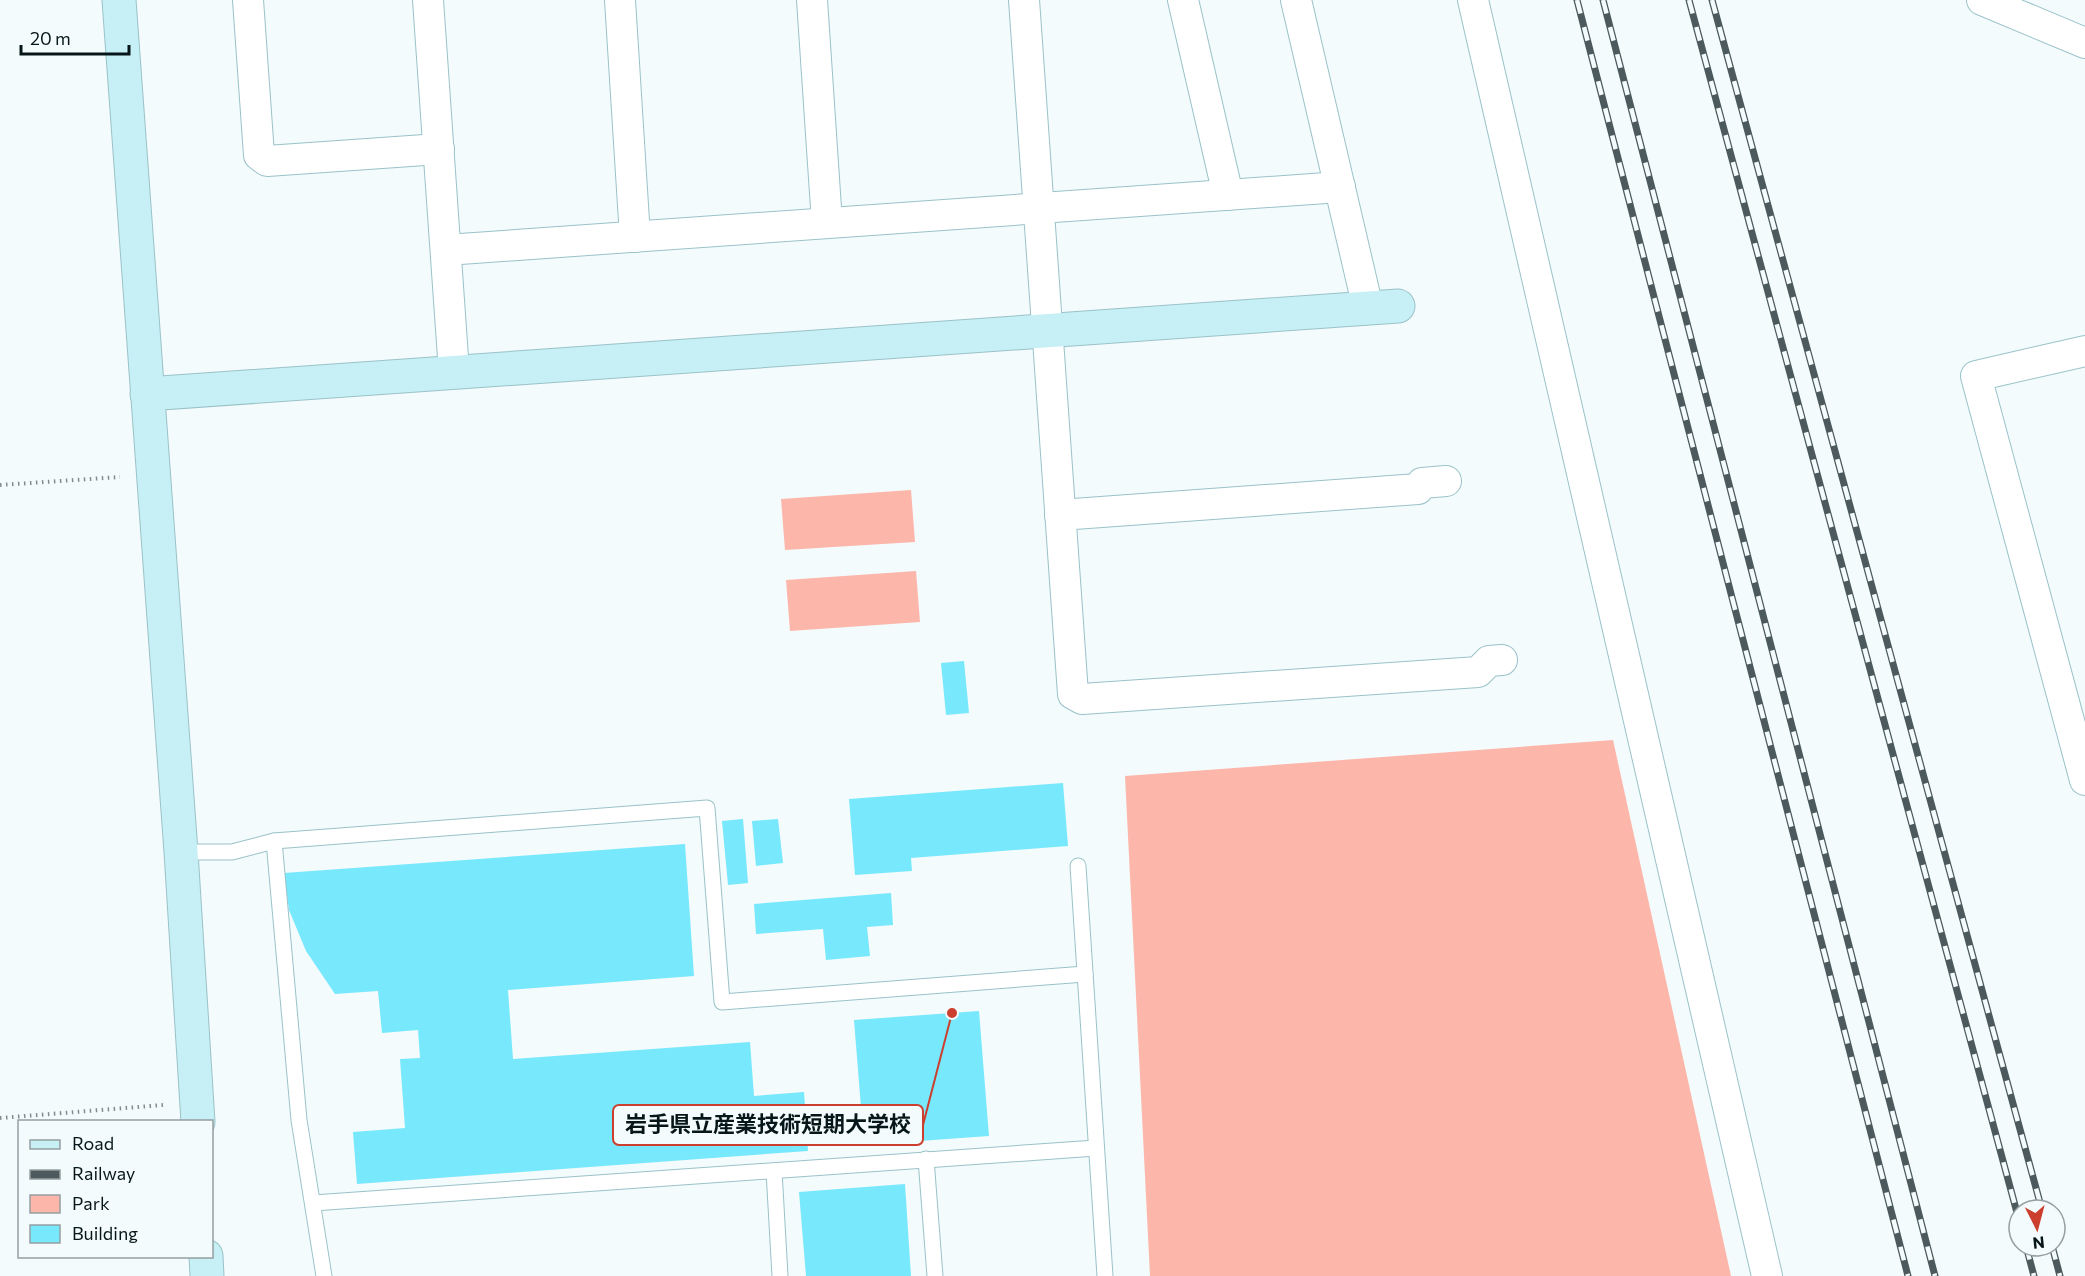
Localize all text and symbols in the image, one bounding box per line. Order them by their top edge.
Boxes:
scale bar [21,18,129,56]
text: 20 m [30,27,71,49]
callout: 岩手県立産業技術短期大学校 [613,1105,923,1145]
text: 岩手県立産業技術短期大学校 [625,1110,911,1137]
legend [18,1120,213,1258]
text: Road [72,1132,114,1154]
text: Railway [72,1162,135,1184]
text: Park [72,1192,110,1214]
north arrow [2007,1198,2067,1258]
text: Building [72,1222,138,1244]
text: N [2032,1233,2046,1253]

